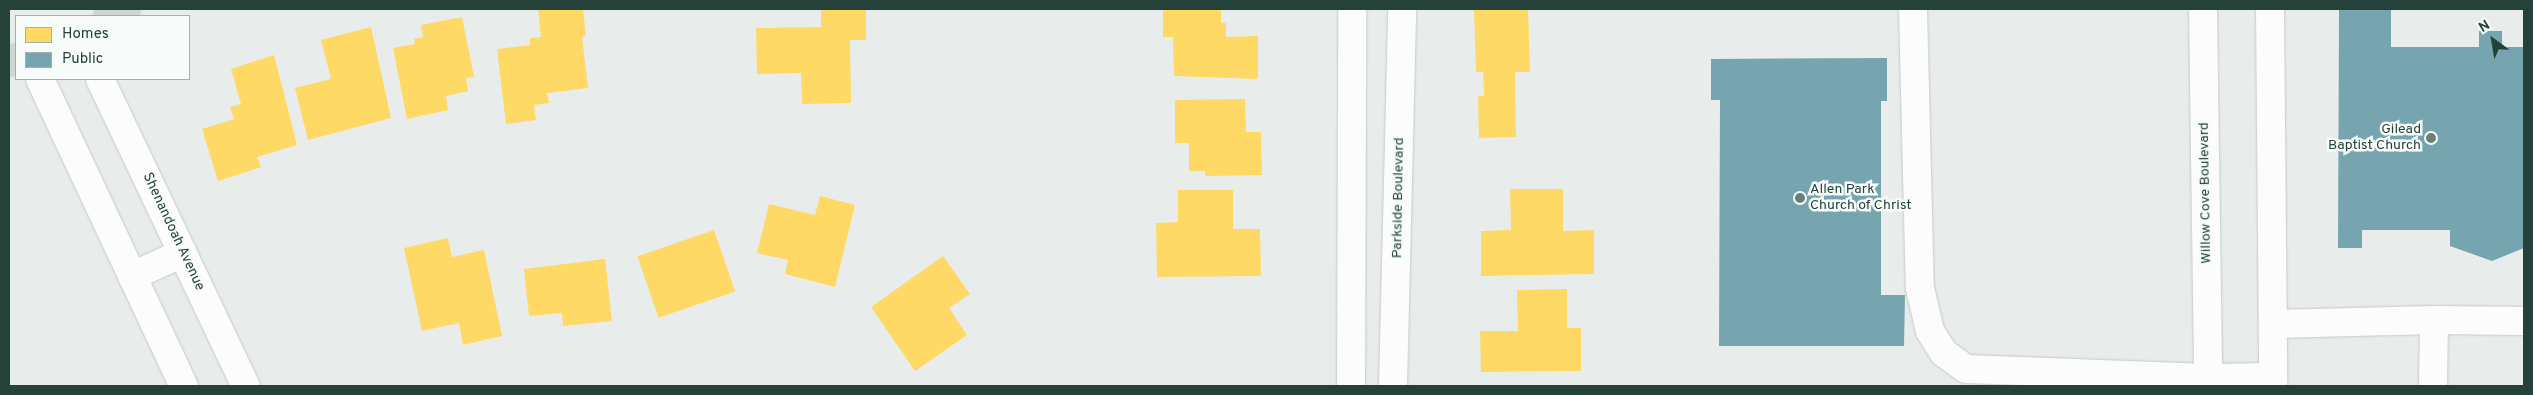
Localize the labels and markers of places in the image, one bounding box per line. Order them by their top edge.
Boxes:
place label: Gilead Baptist Church [2328,122,2421,154]
marker: Gilead Baptist Church [2425,132,2437,144]
place label: Allen Park Church of Christ [1810,182,1912,214]
marker: Allen Park Church of Christ [1794,192,1806,204]

